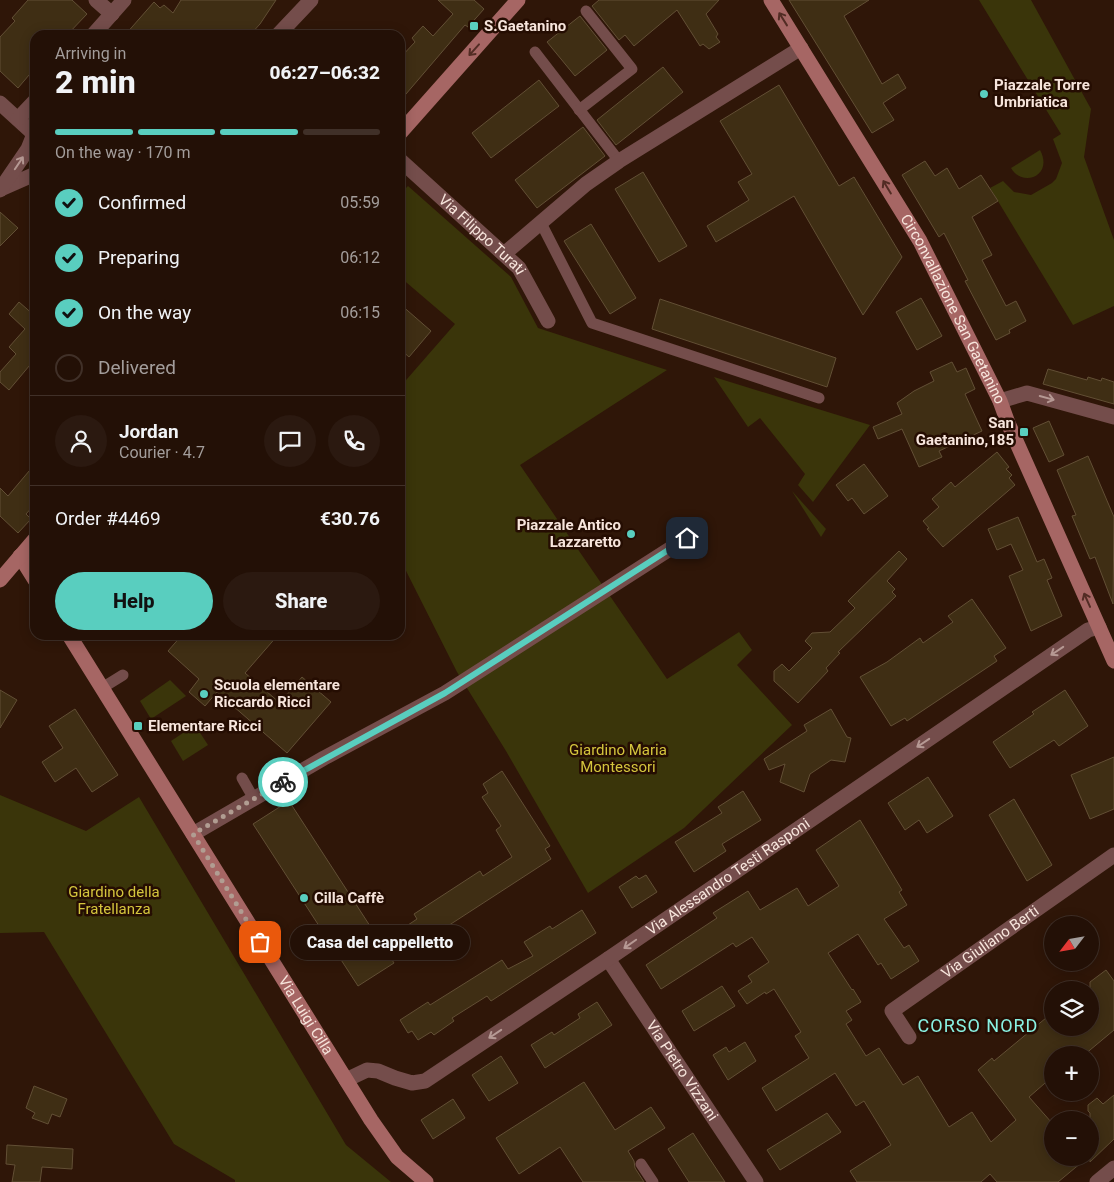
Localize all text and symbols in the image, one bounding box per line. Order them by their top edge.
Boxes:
one-way arrow [778,12,788,26]
place label: S.Gaetanino [484,17,566,35]
marker: S.Gaetanino [468,20,480,32]
one-way arrow [468,43,480,56]
text: Arriving in [55,44,126,63]
text: 06:27–06:32 [269,61,380,84]
text: 2 min [55,63,136,101]
place label: Piazzale Torre Umbriatica [994,76,1090,111]
marker: Piazzale Torre Umbriatica [978,88,990,100]
text: On the way · 170 m [55,143,191,162]
one-way arrow [14,156,24,170]
one-way arrow [881,181,891,195]
icon: check [55,189,83,217]
text: Confirmed [98,191,186,214]
street label: Via Filippo Turati [435,191,530,278]
text: 05:59 [340,193,380,212]
street label: Circonvallazione San Gaetanino [897,211,1009,407]
icon: check [55,244,83,272]
text: Preparing [98,246,180,269]
text: 06:12 [340,248,380,267]
icon: check [55,299,83,327]
text: On the way [98,301,191,324]
text: 06:15 [340,303,380,322]
text: Delivered [98,356,176,379]
one-way arrow [1039,394,1055,404]
place label: San Gaetanino,185 [916,414,1014,449]
button: person [55,415,107,467]
button: chat [264,415,316,467]
button: phone [328,415,380,467]
text: Jordan [119,420,179,443]
marker: San Gaetanino,185 [1018,426,1030,438]
text: Courier · 4.7 [119,443,205,462]
text: Order #4469 [55,507,161,530]
text: €30.76 [320,507,380,530]
place label: Piazzale Antico Lazzaretto [517,516,621,551]
pin [666,517,708,559]
icon: home [673,524,701,552]
marker: Piazzale Antico Lazzaretto [625,528,637,540]
button: Help [55,572,213,630]
button: Share [223,572,380,630]
one-way arrow [1082,593,1092,608]
one-way arrow [1050,646,1064,656]
place label: Scuola elementare Riccardo Ricci [214,676,340,711]
marker: Scuola elementare Riccardo Ricci [198,688,210,700]
place label: Elementare Ricci [148,717,262,735]
marker: Elementare Ricci [132,720,144,732]
one-way arrow [916,738,930,748]
park label: Giardino Maria Montessori [569,741,667,776]
courier [258,757,308,807]
icon: bike [269,768,297,796]
street label: Via Alessandro Testi Rasponi [643,814,813,939]
park label: Giardino della Fratellanza [68,883,160,918]
place label: Cilla Caffè [314,889,384,907]
marker: Cilla Caffè [298,892,310,904]
street label: Via Giuliano Berti [938,902,1042,982]
north arrow [1044,916,1099,971]
map controls [1044,916,1099,1166]
pin [239,921,281,963]
callout: Casa del cappelletto [290,924,470,960]
icon: bag [246,928,274,956]
text: Casa del cappelletto [307,933,453,952]
one-way arrow [624,939,638,949]
street label: Via Luigi Cilla [274,973,337,1058]
button: layers [1044,981,1099,1036]
district label: CORSO NORD [918,1015,1038,1036]
street label: Via Pietro Vizzani [642,1017,722,1124]
one-way arrow [489,1029,503,1039]
button: + [1044,1046,1099,1101]
button: − [1044,1111,1099,1166]

